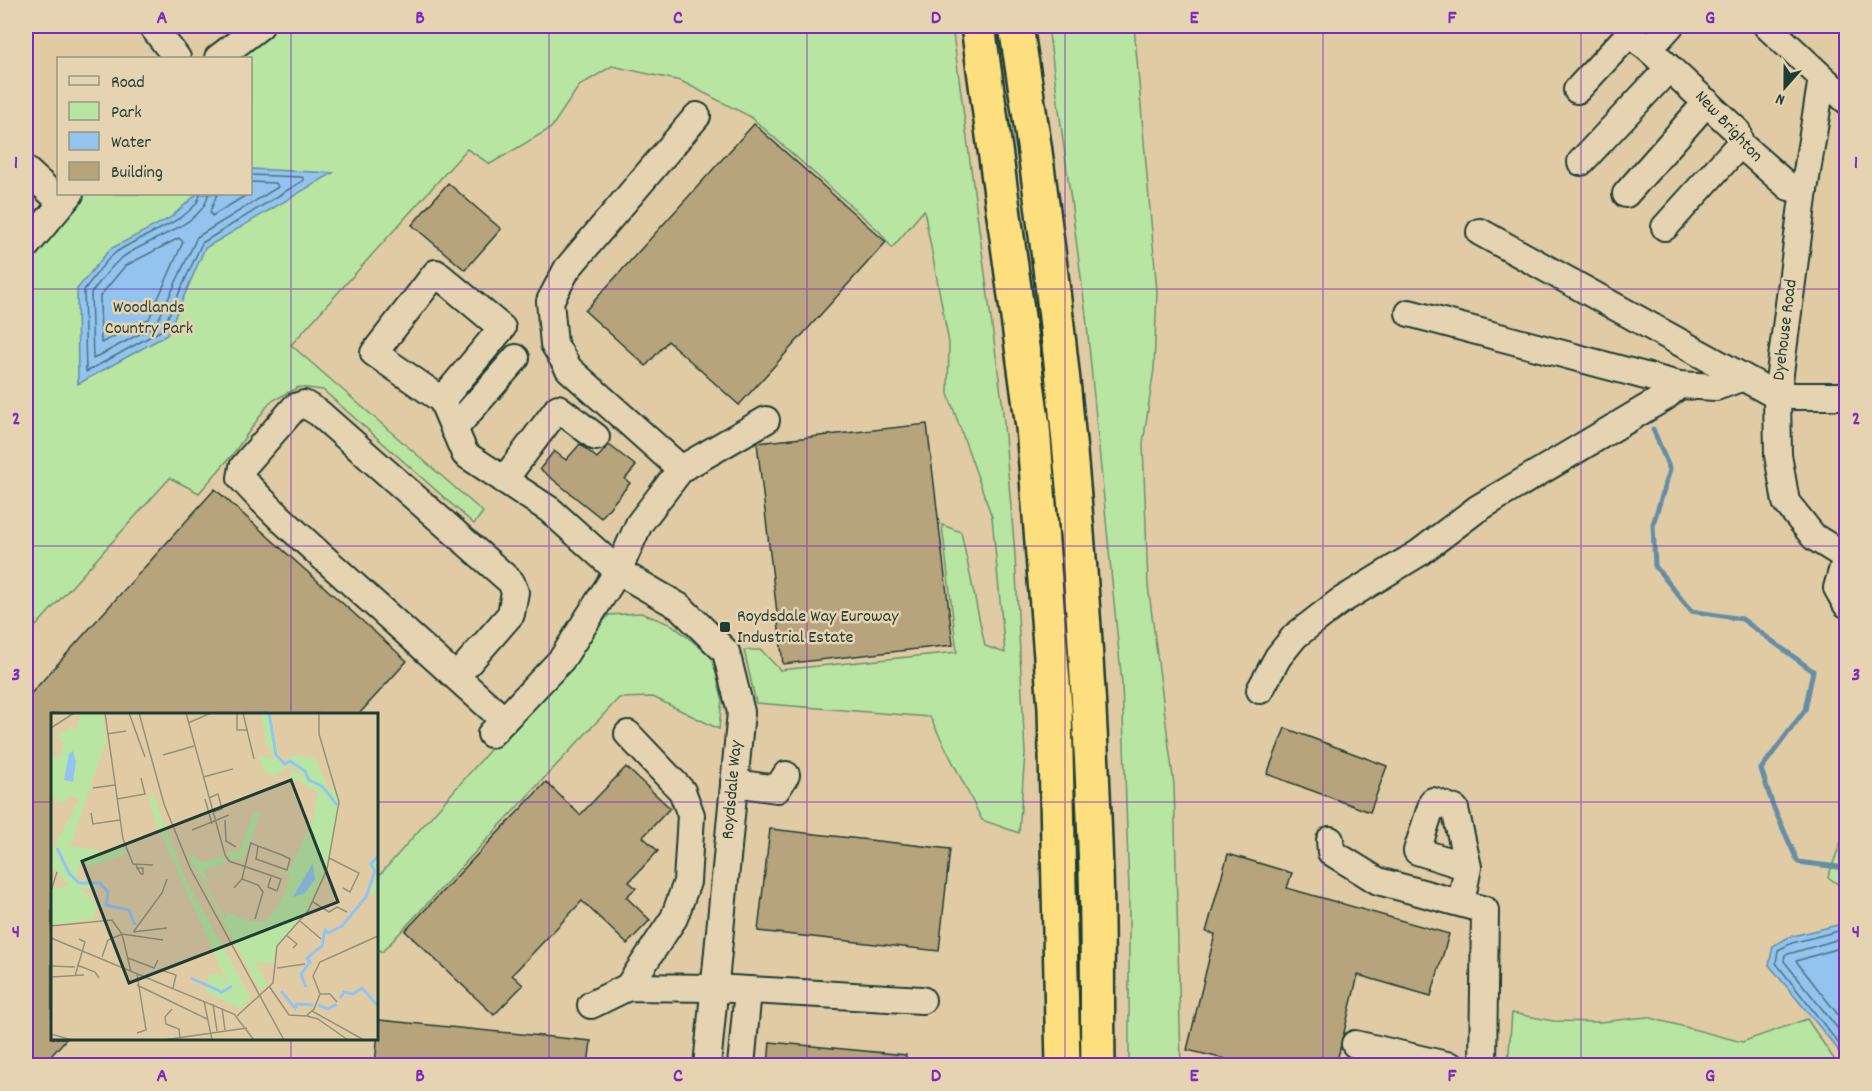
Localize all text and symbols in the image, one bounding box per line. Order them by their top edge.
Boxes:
text: A [157,5,168,33]
text: B [415,5,425,33]
text: C [673,5,683,33]
text: D [931,5,942,33]
text: E [1189,5,1199,33]
text: F [1448,5,1458,33]
text: G [1705,5,1715,33]
legend [57,57,252,195]
north arrow [1755,57,1815,117]
text: Road [111,71,145,96]
street label: New Brighton [1688,86,1768,168]
text: N [1773,86,1788,111]
text: Park [111,101,142,126]
text: Water [111,131,151,156]
text: 1 [14,150,18,178]
text: 1 [1854,150,1858,178]
text: Building [111,161,163,186]
street label: Dyehouse Road [1767,278,1805,382]
park label: Woodlands Country Park [105,296,193,342]
text: 2 [12,406,20,434]
text: 2 [1852,406,1860,434]
place label: Roydsdale Way Euroway Industrial Estate [737,605,899,651]
marker: Roydsdale Way Euroway Industrial Estate [718,620,732,634]
text: 3 [12,662,20,690]
text: 3 [1852,662,1860,690]
inset map [51,713,378,1040]
street label: Roydsdale Way [716,739,750,841]
text: 4 [12,919,20,947]
text: 4 [1852,919,1860,947]
text: A [157,1063,168,1091]
text: B [415,1063,425,1091]
text: C [673,1063,683,1091]
text: D [931,1063,942,1091]
text: E [1189,1063,1199,1091]
text: F [1448,1063,1458,1091]
text: G [1705,1063,1715,1091]

